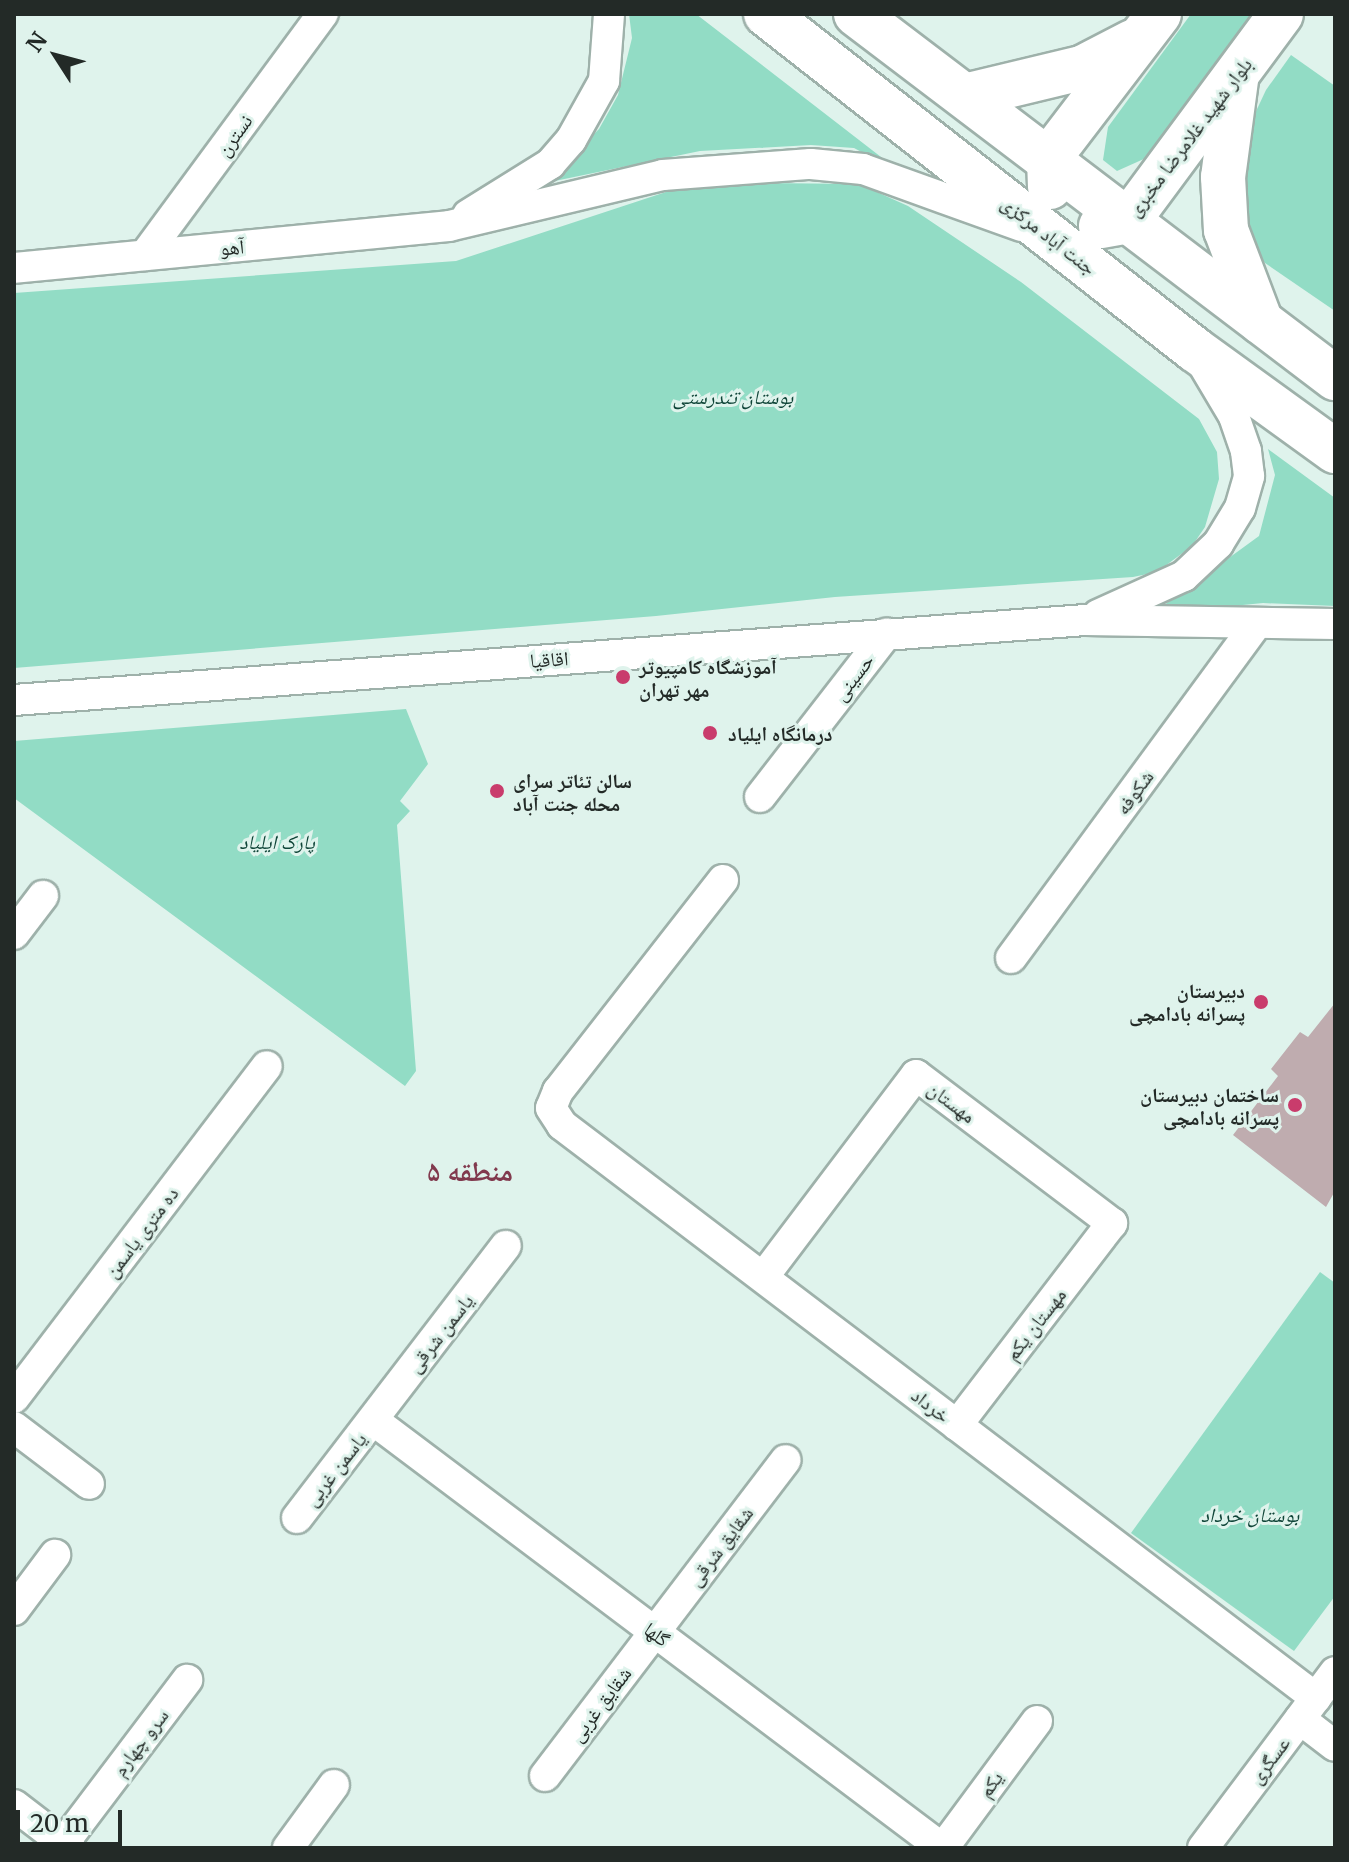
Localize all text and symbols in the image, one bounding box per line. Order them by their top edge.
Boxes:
north arrow [16,16,96,96]
text: N [20,27,53,57]
street label: بلوار شهید غلامرضا مخبری [1121,53,1257,221]
street label: نسترن [211,109,257,161]
street label: جنت آباد مرکزی [997,190,1101,280]
street label: آهو [219,234,245,260]
park label: بوستان تندرستی [673,384,793,408]
street label: اقاقیا [529,646,569,672]
street label: حسینی [827,649,879,705]
place label: آموزشگاه کامپیوتر مهر تهران [639,654,777,701]
marker: آموزشگاه کامپیوتر مهر تهران [614,668,632,686]
place label: درمانگاه ایلیاد [728,721,832,745]
marker: درمانگاه ایلیاد [699,722,721,744]
street label: شکوفه [1110,765,1158,819]
place label: سالن تئاتر سرای محله جنت آباد [513,768,632,815]
marker: سالن تئاتر سرای محله جنت آباد [488,782,506,800]
park label: پارک ایلیاد [239,829,315,853]
place label: دبیرستان پسرانه بادامچی [1129,978,1245,1025]
marker: دبیرستان پسرانه بادامچی [1252,993,1270,1011]
street label: مهستان [923,1076,981,1128]
place label: ساختمان دبیرستان پسرانه بادامچی [1140,1082,1279,1129]
marker: ساختمان دبیرستان پسرانه بادامچی [1286,1096,1304,1114]
district label: منطقه ۵ [427,1154,513,1188]
street label: ده متری یاسمن [99,1182,183,1282]
street label: مهستان یکم [999,1283,1071,1365]
street label: یاسمن شرقی [402,1289,478,1377]
street label: خرداد [907,1383,955,1427]
street label: یاسمن غربی [299,1427,371,1511]
street label: شقایق شرقی [682,1501,758,1591]
park label: بوستان خرداد [1201,1502,1299,1526]
street label: گلها [639,1617,675,1651]
street label: شقایق غربی [564,1662,636,1746]
street label: سرو چهارم [107,1704,173,1780]
street label: عسگری [1243,1732,1295,1788]
street label: یکم [972,1766,1008,1802]
scale bar [20,1794,126,1844]
text: 20 m [30,1808,89,1839]

